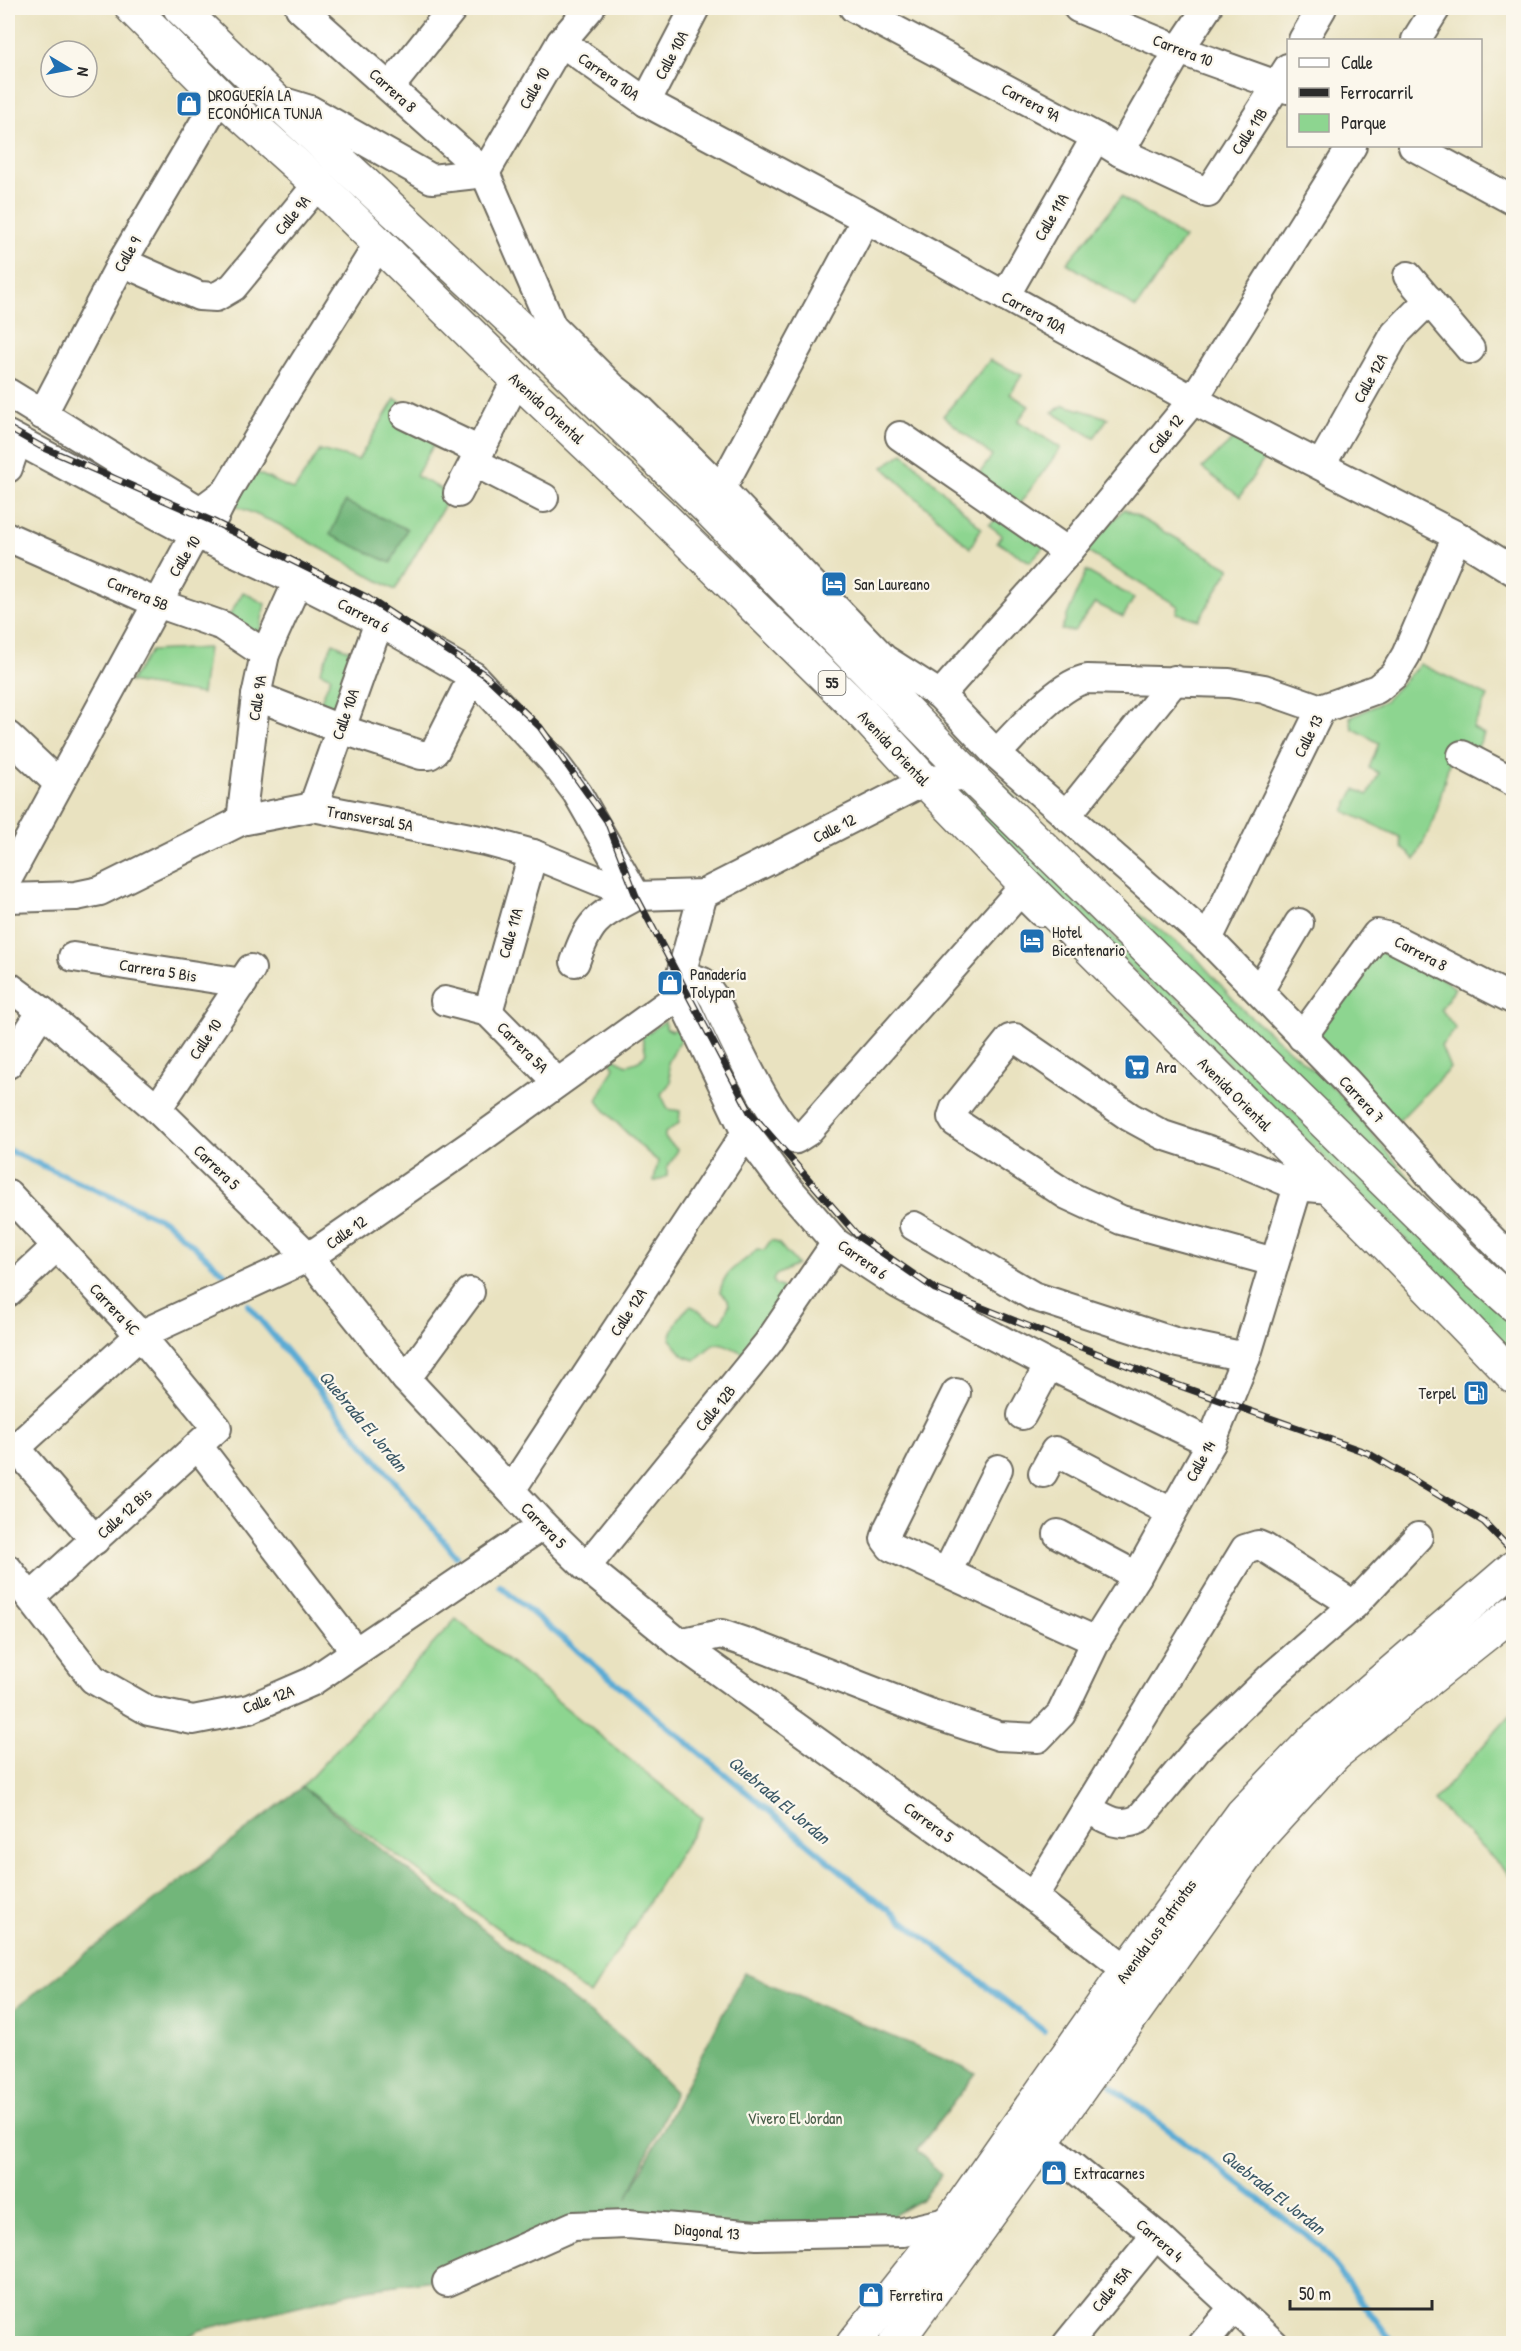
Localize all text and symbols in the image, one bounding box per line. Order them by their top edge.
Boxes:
street label: Calle 10A [649,26,693,83]
street label: Carrera 10 [1150,28,1216,72]
north arrow [39,39,99,99]
legend [1287,39,1482,147]
street label: Carrera 10A [574,47,644,105]
text: Calle [1341,50,1373,75]
street label: Carrera 8 [365,63,422,117]
street label: Calle 10 [513,63,555,113]
text: N [72,66,95,78]
street label: Carrera 9A [998,77,1064,127]
text: Ferrocarril [1340,80,1413,105]
place label: DROGUERÍA LA ECONÓMICA TUNJA [208,84,322,124]
shop icon: DROGUERÍA LA ECONÓMICA TUNJA [174,89,204,119]
street label: Calle 11B [1226,103,1272,159]
text: Parque [1341,110,1386,135]
street label: Calle 11A [1029,189,1073,245]
street label: Calle 9A [269,190,315,240]
street label: Calle 9 [108,232,146,276]
street label: Carrera 10A [998,285,1070,339]
street label: Calle 12A [1348,349,1393,407]
street label: Avenida Oriental [504,367,590,449]
street label: Calle 12 [1142,409,1188,459]
street label: Calle 10 [163,531,205,581]
hotel icon: San Laureano [819,569,849,599]
street label: Carrera 5B [104,570,172,616]
place label: San Laureano [854,573,930,595]
street label: Carrera 6 [334,592,394,638]
road number: 55 [818,671,846,695]
street label: Calle 9A [243,674,271,722]
street label: Calle 10A [326,685,364,743]
street label: Avenida Oriental [853,705,935,791]
street label: Calle 13 [1288,711,1328,761]
street label: Transversal 5A [325,800,415,836]
street label: Calle 12 [809,808,860,848]
street label: Calle 11A [492,905,528,961]
place label: Hotel Bicentenario [1052,921,1126,961]
hotel icon: Hotel Bicentenario [1017,926,1047,956]
street label: Carrera 8 [1391,930,1451,976]
street label: Carrera 5 Bis [118,953,198,987]
place label: Panadería Tolypan [690,963,746,1003]
shop icon: Panadería Tolypan [655,968,685,998]
street label: Calle 10 [183,1014,227,1064]
street label: Carrera 5A [492,1016,554,1078]
supermarket icon: Ara [1122,1052,1152,1082]
street label: Avenida Oriental [1193,1052,1277,1136]
place label: Ara [1156,1056,1176,1078]
street label: Carrera 7 [1334,1070,1390,1128]
street label: Carrera 5 [189,1139,245,1195]
street label: Calle 12 [321,1210,371,1254]
street label: Carrera 6 [834,1234,892,1284]
street label: Carrera 4C [85,1278,145,1340]
street label: Calle 12A [604,1284,652,1340]
water label: Quebrada El Jordan [313,1364,415,1478]
fuel station icon: Terpel [1461,1378,1491,1408]
street label: Calle 12B [690,1380,740,1436]
place label: Terpel [1419,1382,1457,1404]
street label: Calle 14 [1180,1437,1220,1485]
street label: Calle 12 Bis [92,1482,156,1544]
street label: Carrera 5 [516,1497,572,1553]
street label: Calle 12A [239,1679,297,1719]
water label: Quebrada El Jordan [723,1750,837,1851]
street label: Carrera 5 [900,1796,959,1848]
street label: Avenida Los Patriotas [1111,1875,1201,1987]
park label: Vivero El Jordan [748,2107,842,2129]
water label: Quebrada El Jordan [1216,2143,1332,2241]
shop icon: Extracarnes [1039,2158,1069,2188]
place label: Extracarnes [1074,2162,1145,2184]
street label: Carrera 4 [1132,2213,1188,2267]
street label: Diagonal 13 [673,2217,741,2245]
street label: Calle 15A [1086,2262,1136,2316]
scale bar [1290,2273,1432,2311]
shop icon: Ferretira [856,2280,886,2310]
text: 50 m [1299,2281,1331,2306]
place label: Ferretira [889,2284,943,2306]

